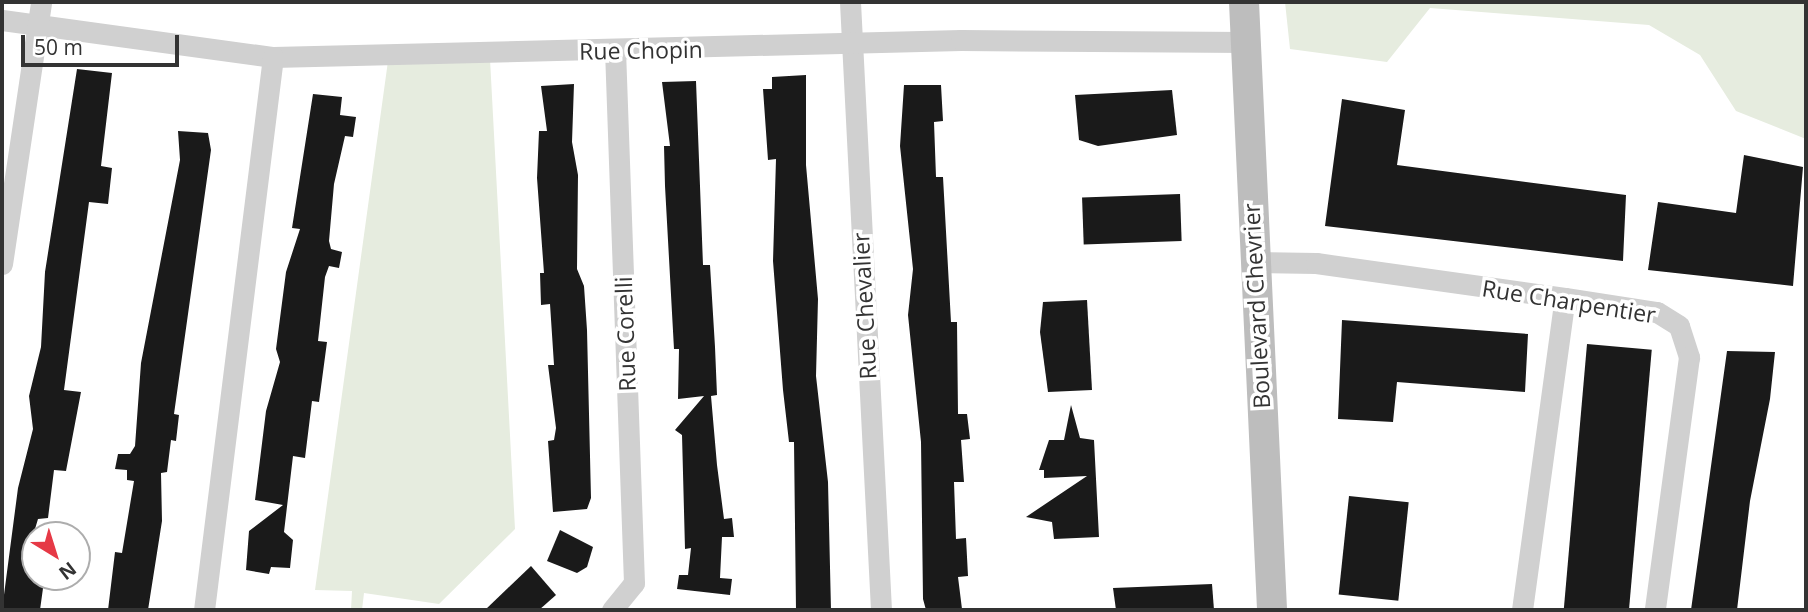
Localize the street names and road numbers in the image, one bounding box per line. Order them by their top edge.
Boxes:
street label: Rue Chopin [579,35,703,65]
street label: Boulevard Chevrier [1237,203,1275,409]
street label: Rue Chevalier [846,232,882,380]
street label: Rue Charpentier [1480,274,1658,328]
street label: Rue Corelli [609,276,641,392]

